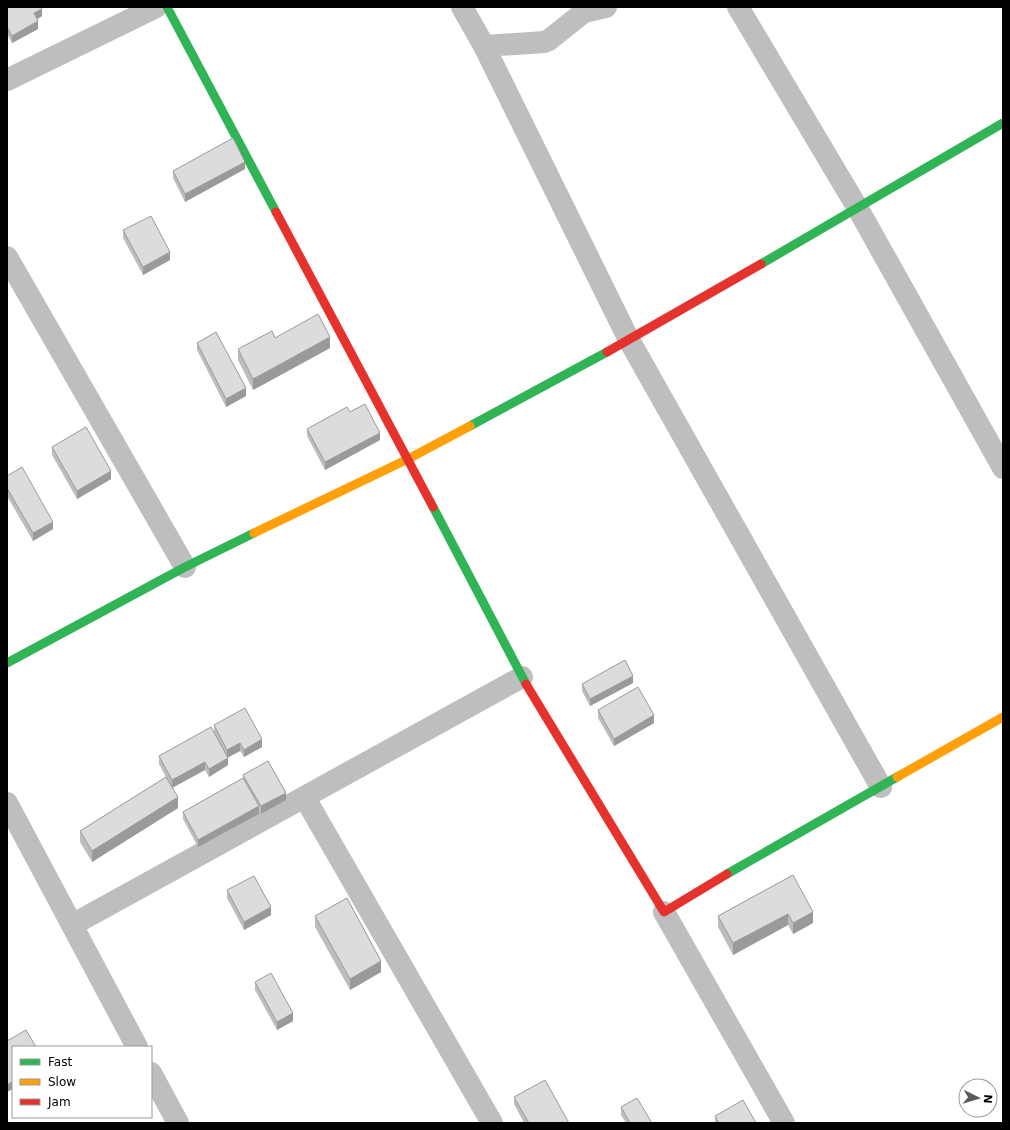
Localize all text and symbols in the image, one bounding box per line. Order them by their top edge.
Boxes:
legend [12,1046,152,1118]
text: Fast [48,1055,72,1069]
text: Slow [48,1075,76,1089]
north arrow [958,1078,998,1118]
text: N [981,1094,994,1104]
text: Jam [47,1095,71,1109]

